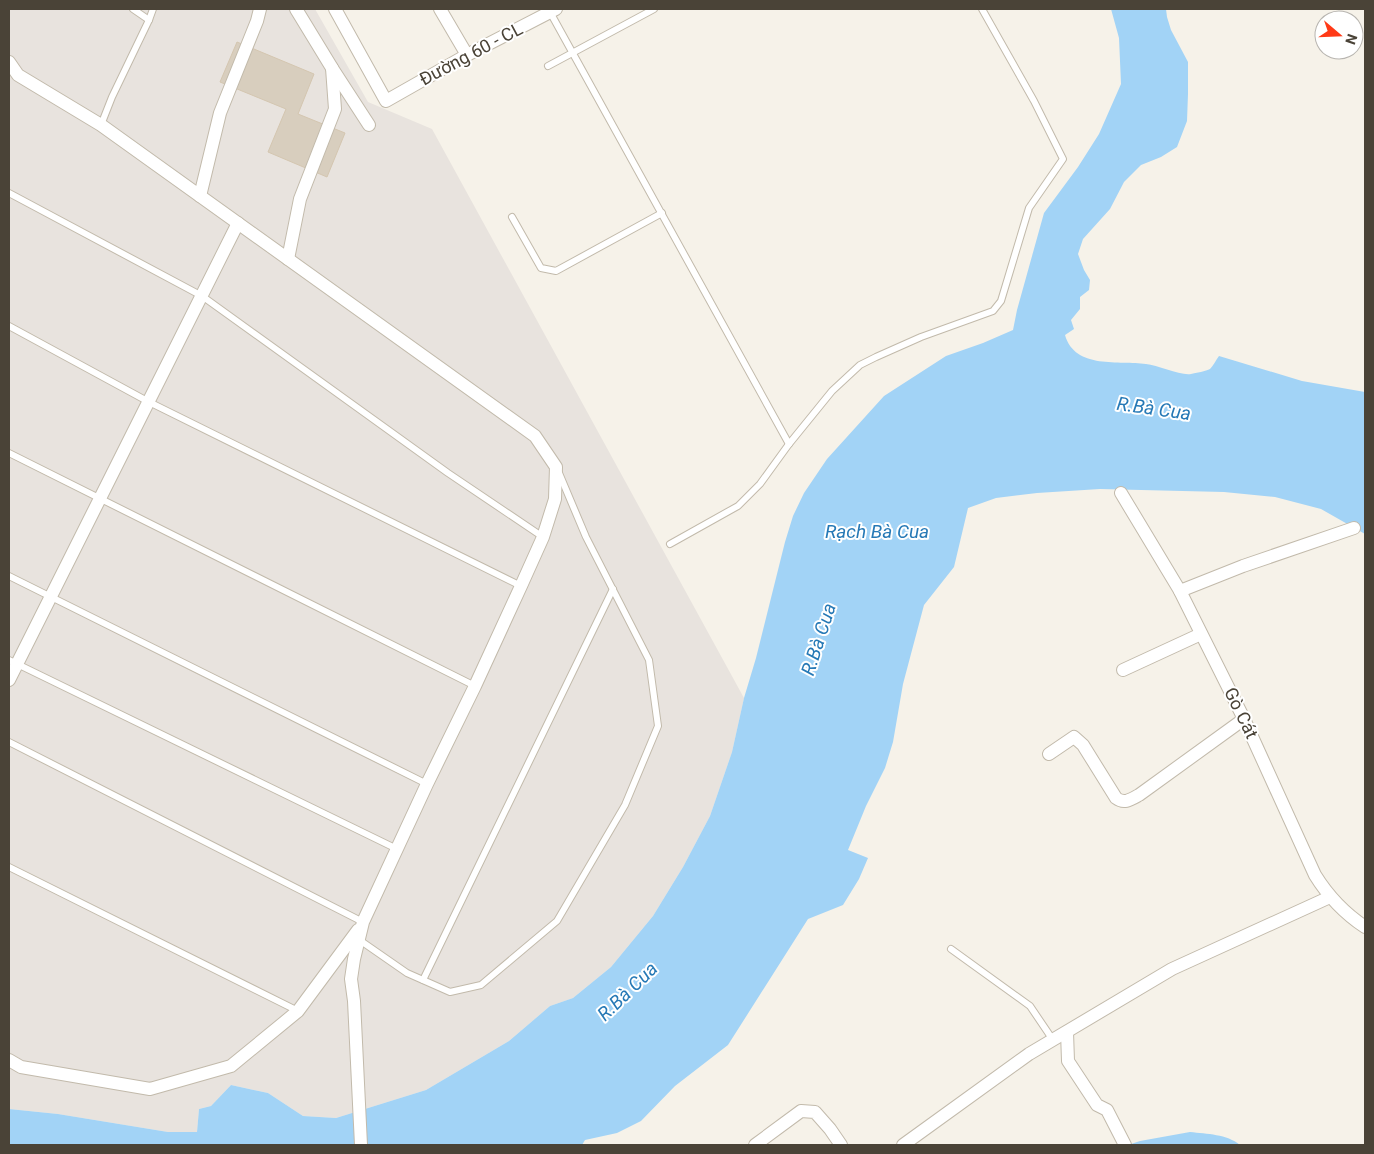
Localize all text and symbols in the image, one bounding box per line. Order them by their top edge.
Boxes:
north arrow [1314,10,1364,60]
street label: Đường 60 - CL [416,17,526,89]
text: N [1342,32,1360,47]
water label: R.Bà Cua [1115,392,1192,425]
water label: Rạch Bà Cua [825,520,929,543]
water label: R.Bà Cua [796,600,841,678]
street label: Gò Cát [1220,684,1263,742]
water label: R.Bà Cua [593,957,662,1026]

